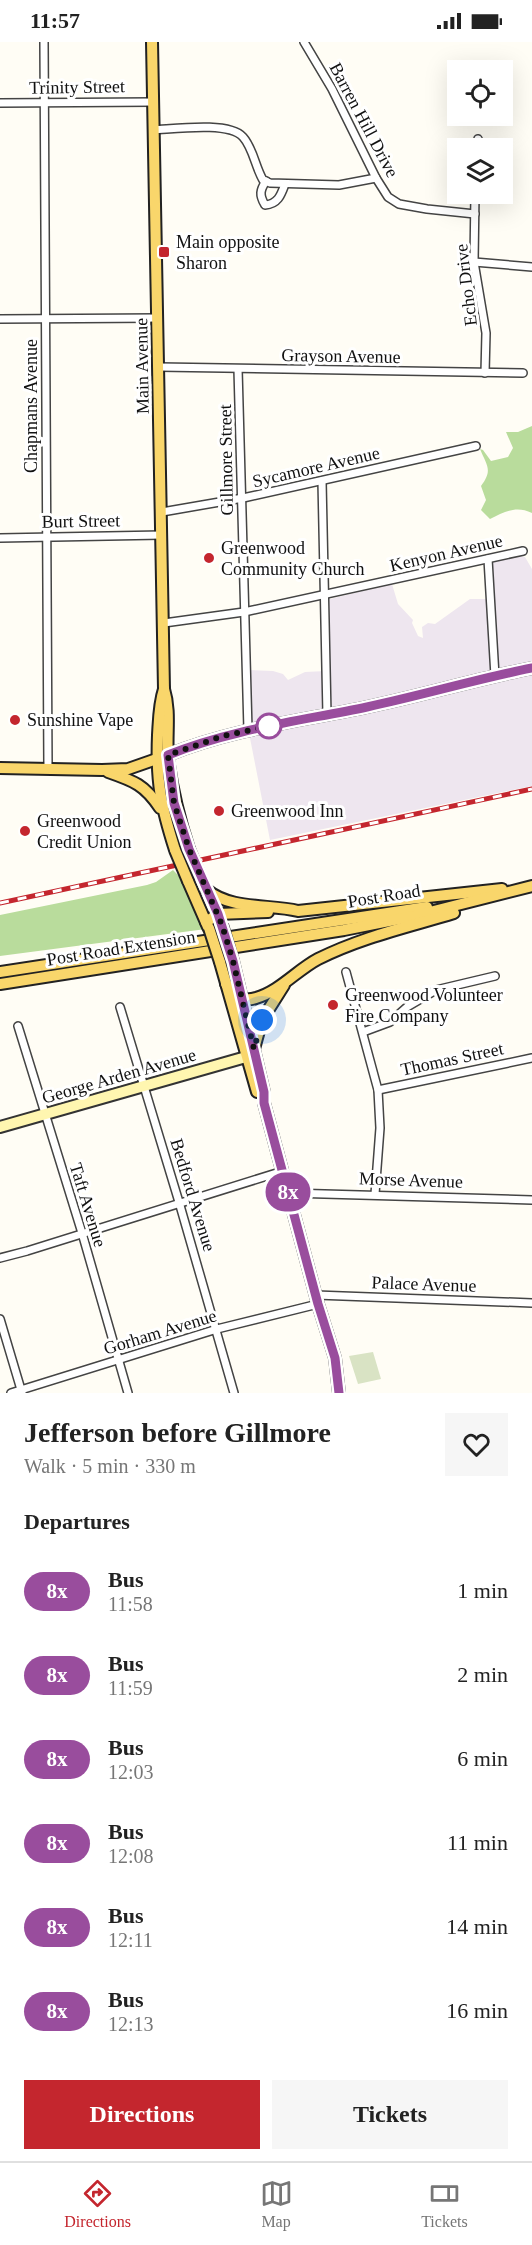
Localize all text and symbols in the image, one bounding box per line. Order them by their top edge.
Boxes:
text: 11:57 [30,8,80,33]
street label: Barren Hill Drive [325,59,403,181]
map controls [447,60,513,204]
button: locate [447,60,513,126]
street label: Trinity Street [29,76,125,98]
button: layers [447,138,513,204]
place label: Main opposite Sharon [176,232,280,273]
street label: Echo Drive [451,243,481,327]
marker: Main opposite Sharon [157,245,171,259]
street label: Main Avenue [131,318,153,414]
street label: Chapmans Avenue [21,339,41,473]
street label: Grayson Avenue [281,345,401,367]
street label: Gillmore Street [215,404,237,516]
street label: Sycamore Avenue [250,443,382,491]
street label: Burt Street [42,510,120,532]
street label: Kenyon Avenue [388,530,504,576]
place label: Greenwood Community Church [221,538,365,579]
marker: Greenwood Community Church [202,551,216,565]
place label: Sunshine Vape [27,710,133,730]
marker: Sunshine Vape [8,713,22,727]
unlabelled marker [256,713,282,739]
place label: Greenwood Inn [231,801,343,821]
marker: Greenwood Inn [212,804,226,818]
place label: Greenwood Credit Union [37,811,132,852]
marker: Greenwood Credit Union [18,824,32,838]
street label: Post Road [346,880,422,912]
street label: Post Road Extension [45,926,197,970]
place label: Greenwood Volunteer Fire Company [345,985,503,1026]
marker: Greenwood Volunteer Fire Company [326,998,340,1012]
your location [247,1005,277,1035]
street label: Thomas Street [399,1038,505,1080]
street label: George Arden Avenue [40,1044,198,1108]
street label: Bedford Avenue [166,1136,220,1254]
street label: Taft Avenue [66,1161,110,1249]
street label: Morse Avenue [359,1168,463,1192]
line badge: 8x [261,1172,315,1212]
text: 8x [278,1180,299,1204]
street label: Palace Avenue [371,1272,477,1296]
street label: Gorham Avenue [101,1305,219,1359]
button: heart [445,1413,508,1476]
text: Jefferson before Gillmore [24,1417,331,1448]
text: Walk · 5 min · 330 m [24,1455,196,1477]
text: Departures [24,1509,130,1534]
text: Bus [108,1567,143,1592]
text: 1 min [457,1578,508,1603]
text: 8x [47,1579,68,1603]
text: 11:58 [108,1593,153,1615]
text: Bus [108,1651,143,1676]
text: 2 min [457,1662,508,1687]
text: 8x [47,1663,68,1687]
text: 11:59 [108,1677,153,1699]
text: Bus [108,1735,143,1760]
text: 6 min [457,1746,508,1771]
text: 8x [47,1747,68,1771]
text: 12:03 [108,1761,154,1783]
text: Bus [108,1819,143,1844]
text: 11 min [447,1830,508,1855]
text: 8x [47,1831,68,1855]
text: 12:08 [108,1845,154,1867]
text: Bus [108,1903,143,1928]
text: 14 min [446,1914,508,1939]
text: 8x [47,1915,68,1939]
text: 12:11 [108,1929,153,1951]
text: Bus [108,1987,143,2012]
text: 16 min [446,1998,508,2023]
text: 8x [47,1999,68,2023]
text: 12:13 [108,2013,154,2035]
button: Directions [24,2080,260,2149]
button: Tickets [272,2080,508,2149]
tab: Directions [64,2177,131,2231]
tab: Map [260,2177,293,2231]
tab: Tickets [421,2177,468,2231]

